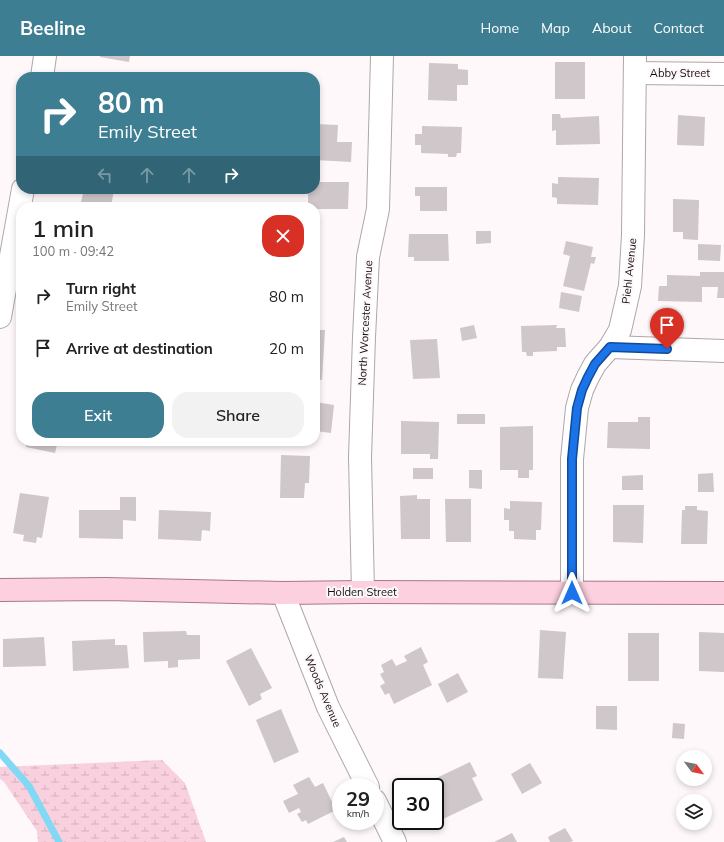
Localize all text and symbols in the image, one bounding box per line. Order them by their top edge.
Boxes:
text: Beeline [20,16,86,40]
text: Home [480,19,519,37]
text: Map [541,19,570,37]
text: About [592,19,632,37]
text: Contact [654,19,704,37]
street label: Abby Street [650,66,710,80]
text: 80 m [98,85,164,120]
icon: right [32,88,84,140]
text: Emily Street [98,120,197,143]
icon: left [94,164,116,186]
icon: ahead [136,164,158,186]
icon: ahead [178,164,200,186]
icon: right [220,164,242,186]
text: 1 min [32,213,94,243]
button: close [262,215,304,257]
street label: Piehl Avenue [619,237,639,305]
text: 100 m · 09:42 [32,243,114,259]
street label: North Worcester Avenue [355,260,375,386]
text: Turn right [66,279,136,298]
icon: right [32,285,54,307]
text: 80 m [269,287,304,306]
text: Emily Street [66,298,138,314]
pin [650,308,684,349]
icon: arrive [656,314,678,336]
icon: arrive [32,337,54,359]
text: Arrive at destination [66,339,213,358]
text: 20 m [269,339,304,358]
button: Exit [32,392,164,438]
button: Share [172,392,304,438]
position arrow [551,572,593,614]
street label: Holden Street [327,585,397,599]
street label: Woods Avenue [301,653,345,729]
north arrow [676,750,712,786]
map controls [676,750,712,830]
speed limit sign: 30 [392,778,444,830]
text: 29 [346,786,370,811]
button: layers [676,794,712,830]
text: km/h [347,807,369,820]

